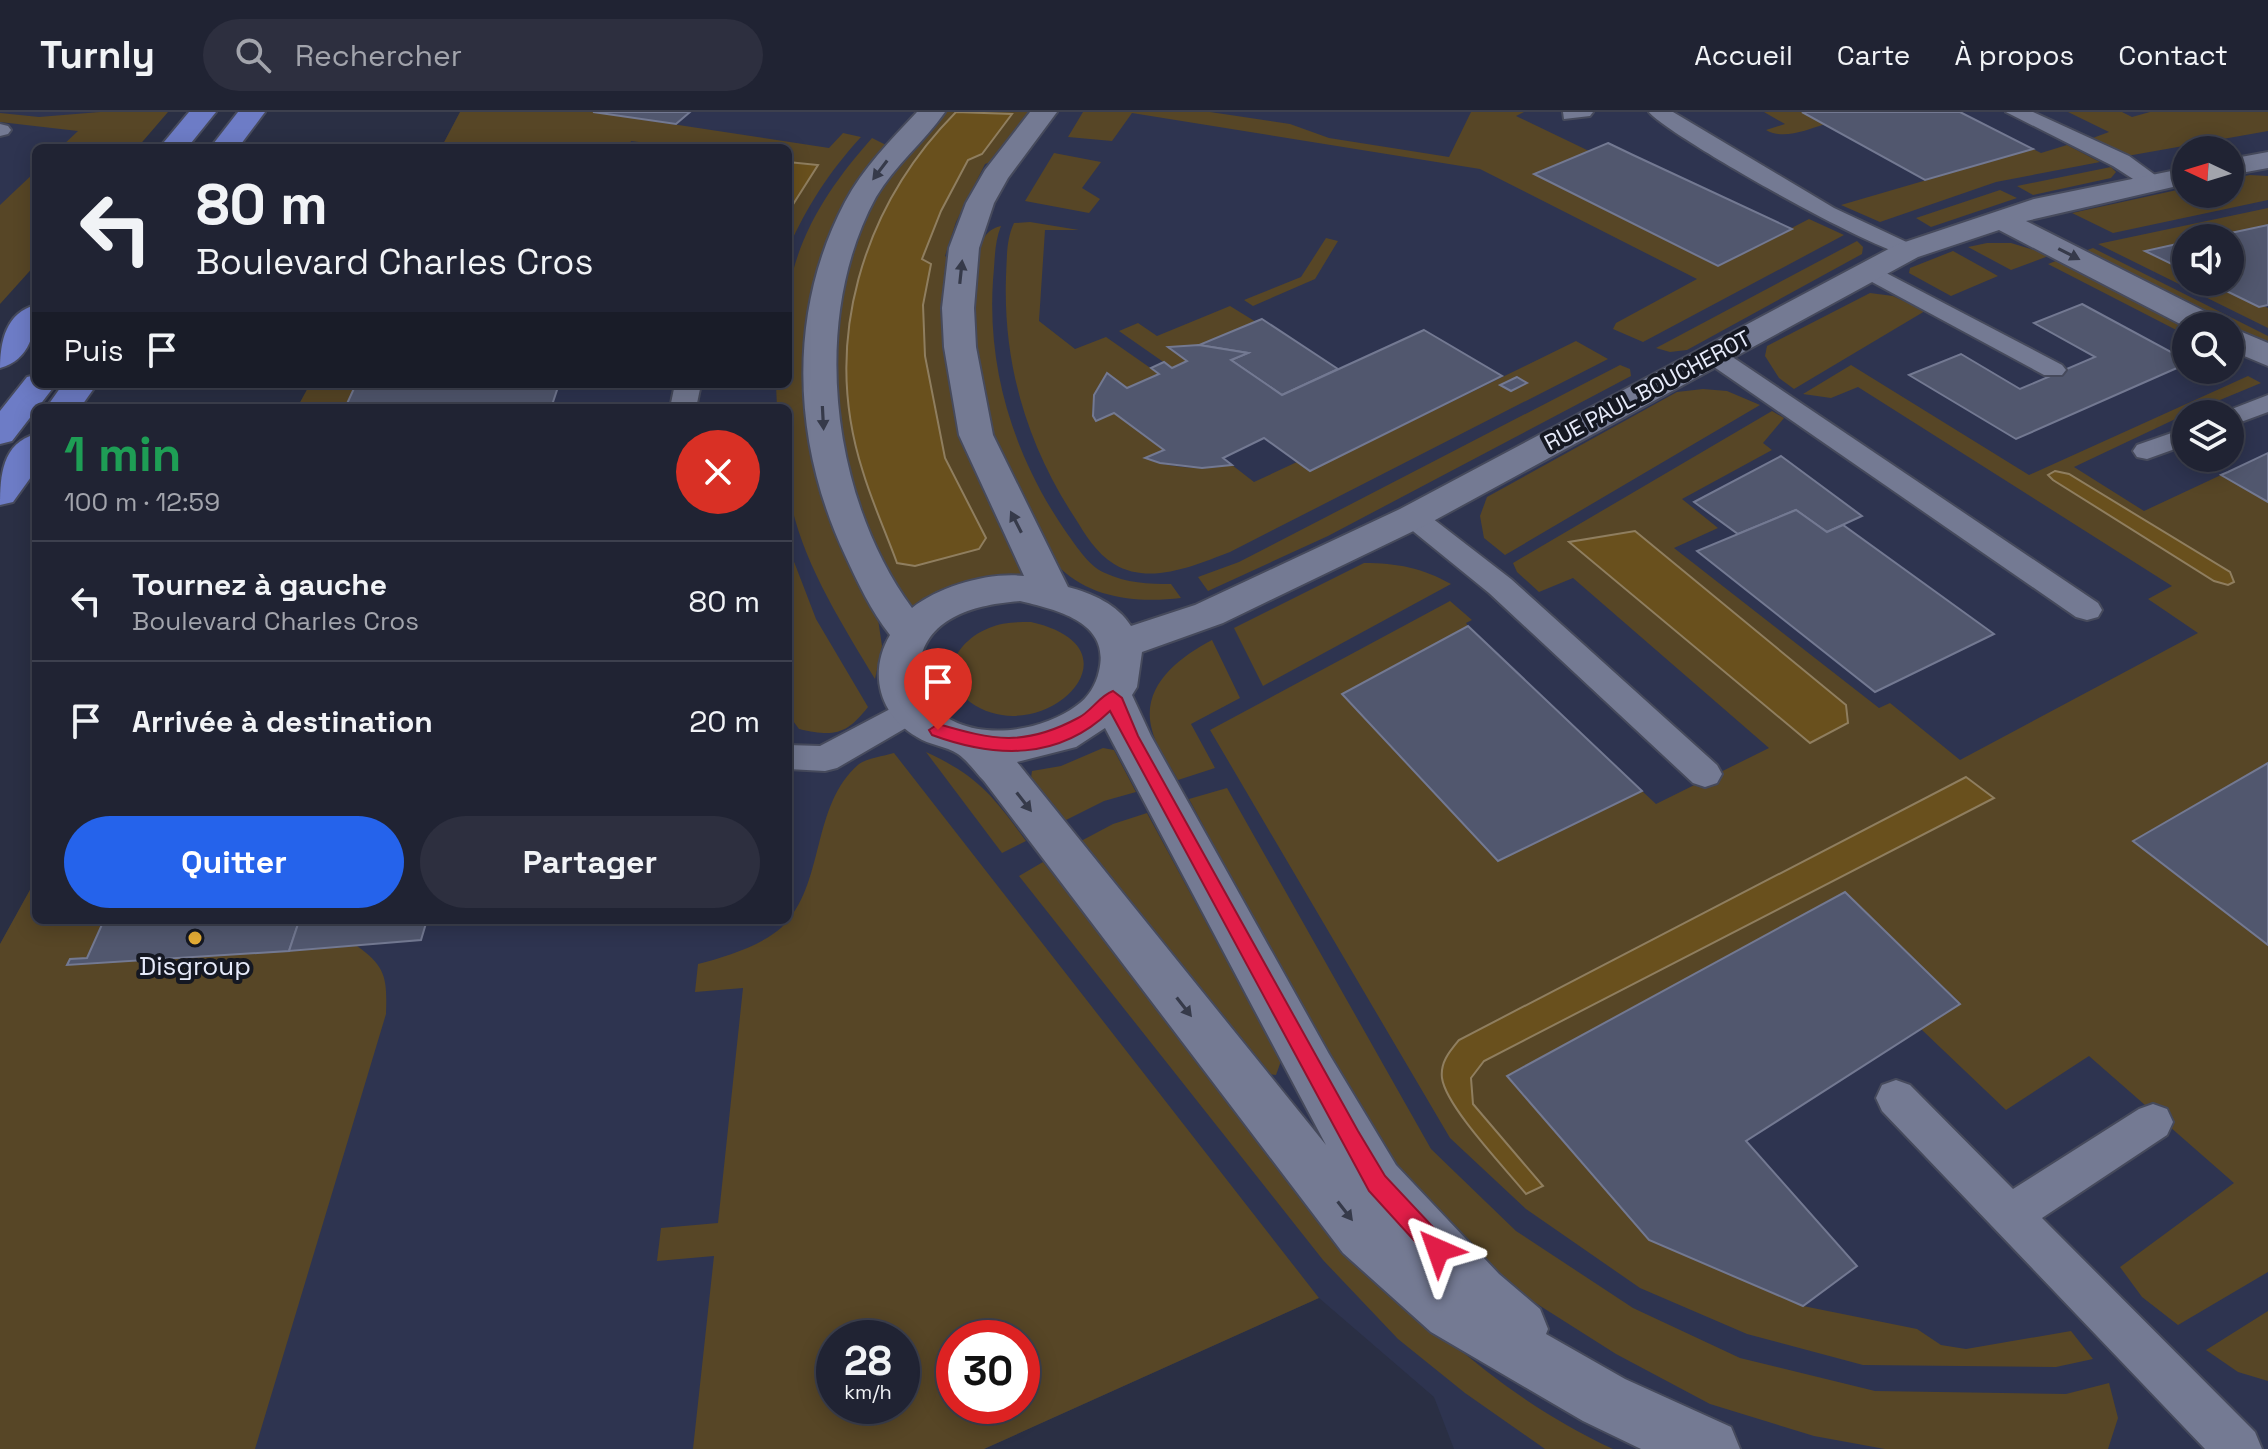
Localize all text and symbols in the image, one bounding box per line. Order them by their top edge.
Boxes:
search box [203,19,763,91]
text: Turnly [40,31,155,79]
icon: search [231,33,275,77]
text: Rechercher [295,36,462,75]
text: Accueil [1694,37,1793,73]
text: Carte [1837,37,1910,73]
text: À propos [1954,37,2074,73]
text: Contact [2118,37,2228,73]
north arrow [2172,136,2244,208]
map controls [2172,136,2244,472]
one-way arrow [873,160,889,181]
text: 80 m [196,169,328,240]
icon: left [64,176,168,280]
button: sound [2172,224,2244,296]
text: Boulevard Charles Cros [196,239,593,285]
one-way arrow [2057,247,2080,261]
one-way arrow [955,259,968,284]
button: search [2172,312,2244,384]
street label: RUE PAUL BOUCHEROT [1539,324,1755,456]
icon: arrive [140,328,184,372]
text: Puis [64,331,124,370]
button: layers [2172,400,2244,472]
one-way arrow [816,406,829,431]
text: 1 min [64,424,181,485]
button: close [676,430,760,514]
text: 100 m · 12:59 [64,485,220,519]
one-way arrow [1010,510,1023,533]
text: Tournez à gauche [132,565,387,604]
icon: left [64,579,108,623]
text: 80 m [689,582,760,621]
text: Boulevard Charles Cros [132,604,419,638]
pin [904,648,972,730]
icon: arrive [916,660,960,704]
icon: arrive [64,699,108,743]
text: Arrivée à destination [132,702,433,741]
text: 20 m [689,702,760,741]
one-way arrow [1016,792,1032,812]
button: Quitter [64,816,404,908]
button: Partager [420,816,760,908]
marker: Disgroup [186,929,204,947]
place label: Disgroup [139,949,251,983]
one-way arrow [1176,997,1192,1017]
one-way arrow [1336,1201,1353,1221]
position arrow [1396,1208,1480,1292]
speed limit sign: 30 [936,1320,1040,1424]
text: 28 [844,1336,892,1387]
text: km/h [844,1379,892,1405]

